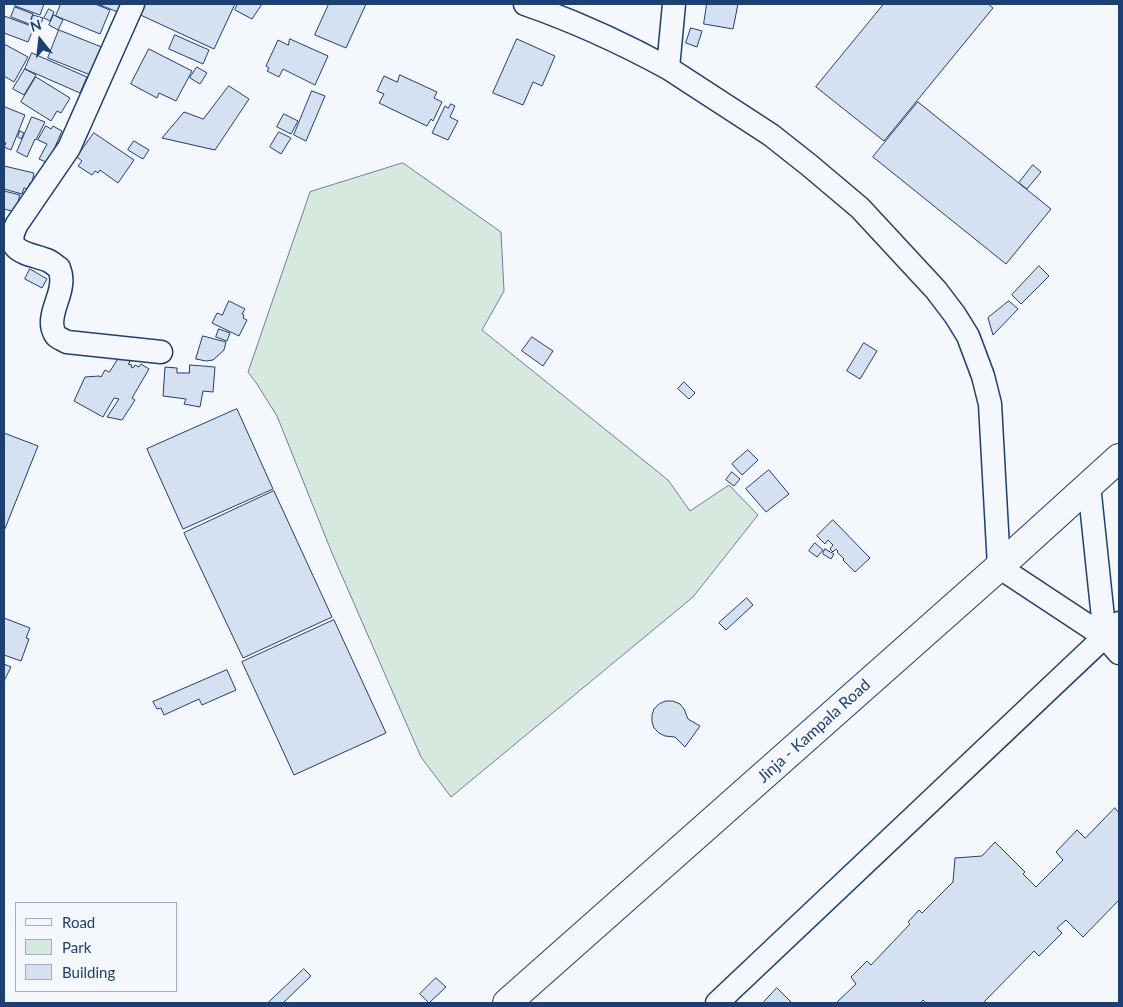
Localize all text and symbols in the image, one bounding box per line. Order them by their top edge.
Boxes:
north arrow [15,15,65,65]
text: N [28,15,43,35]
street label: Jinja - Kampala Road [754,675,874,787]
legend [15,902,178,992]
text: Road [62,913,95,931]
text: Park [62,938,91,956]
text: Building [62,963,115,981]

